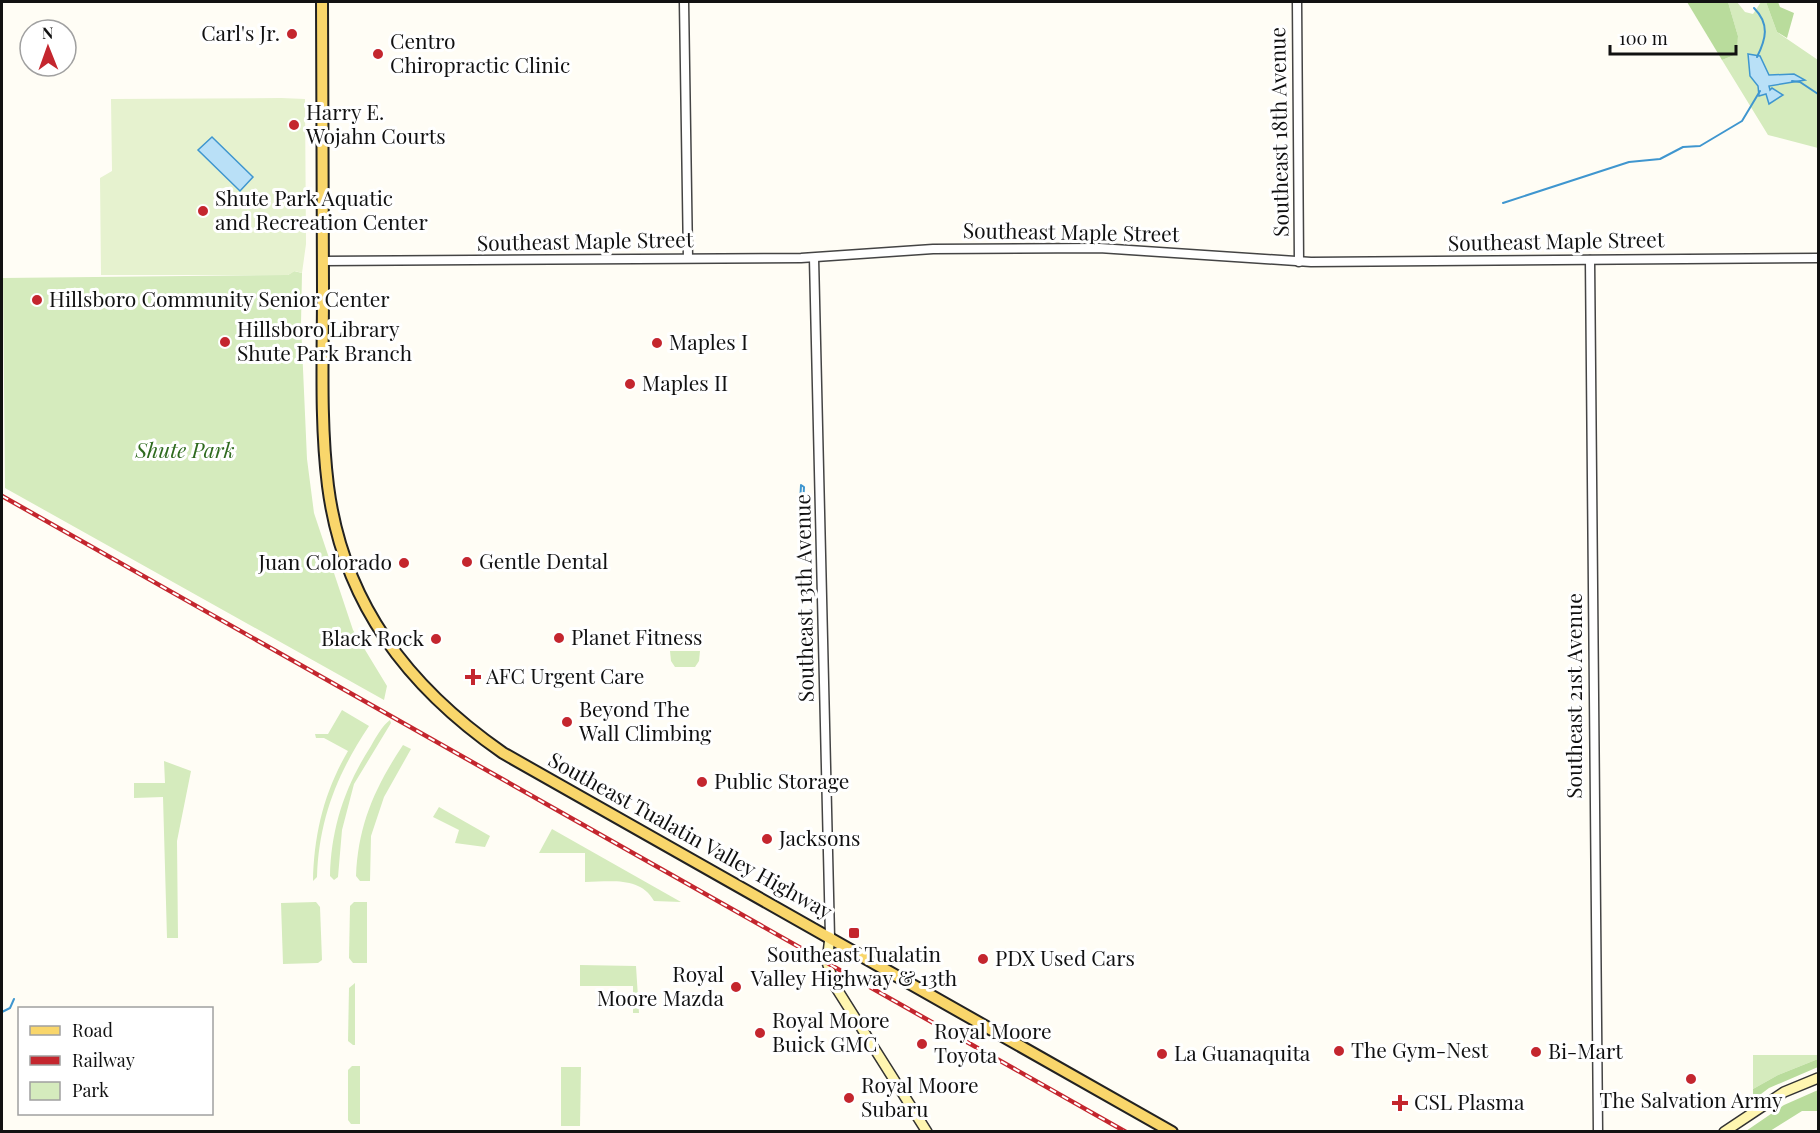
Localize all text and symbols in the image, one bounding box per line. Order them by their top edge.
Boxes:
north arrow [18,18,78,78]
place label: Carl's Jr. [201,18,280,46]
scale bar [1610,18,1736,56]
text: N [42,22,54,43]
place label: Centro Chiropractic Clinic [390,26,570,78]
text: 100 m [1619,26,1668,50]
marker: Carl's Jr. [285,27,299,41]
street label: Southeast 18th Avenue [1262,27,1294,237]
marker: Centro Chiropractic Clinic [371,47,385,61]
place label: Harry E. Wojahn Courts [305,97,446,149]
marker: Harry E. Wojahn Courts [287,118,301,132]
place label: Shute Park Aquatic and Recreation Center [215,183,428,235]
marker: Shute Park Aquatic and Recreation Center [196,204,210,218]
street label: Southeast Maple Street [963,215,1180,247]
street label: Southeast Maple Street [476,224,694,256]
street label: Southeast Maple Street [1447,224,1665,256]
place label: Hillsboro Community Senior Center [49,284,390,312]
marker: Hillsboro Community Senior Center [30,293,44,307]
place label: Hillsboro Library Shute Park Branch [237,314,413,366]
place label: Maples I [669,327,748,355]
marker: Hillsboro Library Shute Park Branch [218,335,232,349]
marker: Maples I [650,336,664,350]
place label: Maples II [642,368,728,396]
marker: Maples II [623,377,637,391]
park label: Shute Park [134,435,235,463]
street label: Southeast 13th Avenue [787,494,819,702]
place label: Gentle Dental [479,546,608,574]
place label: Juan Colorado [257,547,392,575]
marker: Gentle Dental [460,555,474,569]
marker: Juan Colorado [397,556,411,570]
street label: Southeast 21st Avenue [1559,593,1587,799]
place label: Planet Fitness [571,622,703,650]
place label: Black Rock [321,623,424,651]
marker: Planet Fitness [552,631,566,645]
marker: Black Rock [429,632,443,646]
place label: AFC Urgent Care [485,661,644,689]
marker: AFC Urgent Care [464,668,482,686]
place label: Beyond The Wall Climbing [578,694,711,746]
marker: Beyond The Wall Climbing [560,715,574,729]
street label: Southeast Tualatin Valley Highway [544,744,838,924]
place label: Public Storage [714,766,849,794]
marker: Public Storage [695,775,709,789]
place label: Jacksons [778,823,860,851]
marker: Jacksons [760,832,774,846]
marker: Southeast Tualatin Valley Highway & 13th [847,926,861,940]
place label: Southeast Tualatin Valley Highway & 13th [750,939,958,991]
place label: PDX Used Cars [995,943,1135,971]
marker: PDX Used Cars [976,952,990,966]
place label: Royal Moore Mazda [597,959,725,1011]
marker: Royal Moore Mazda [729,980,743,994]
place label: Royal Moore Buick GMC [772,1005,890,1057]
legend [18,1007,213,1115]
place label: Royal Moore Toyota [934,1016,1052,1068]
text: Road [72,1018,113,1042]
marker: Royal Moore Buick GMC [753,1026,767,1040]
place label: The Gym-Nest [1351,1035,1489,1063]
place label: Bi-Mart [1548,1036,1623,1064]
marker: Royal Moore Toyota [915,1037,929,1051]
place label: La Guanaquita [1174,1038,1311,1066]
marker: The Gym-Nest [1332,1044,1346,1058]
marker: Bi-Mart [1529,1045,1543,1059]
marker: La Guanaquita [1155,1047,1169,1061]
text: Railway [72,1048,135,1072]
place label: Royal Moore Subaru [861,1070,979,1122]
marker: The Salvation Army [1684,1072,1698,1086]
text: Park [72,1078,109,1102]
place label: The Salvation Army [1599,1085,1783,1113]
place label: CSL Plasma [1414,1087,1525,1115]
marker: Royal Moore Subaru [842,1091,856,1105]
marker: CSL Plasma [1391,1094,1409,1112]

